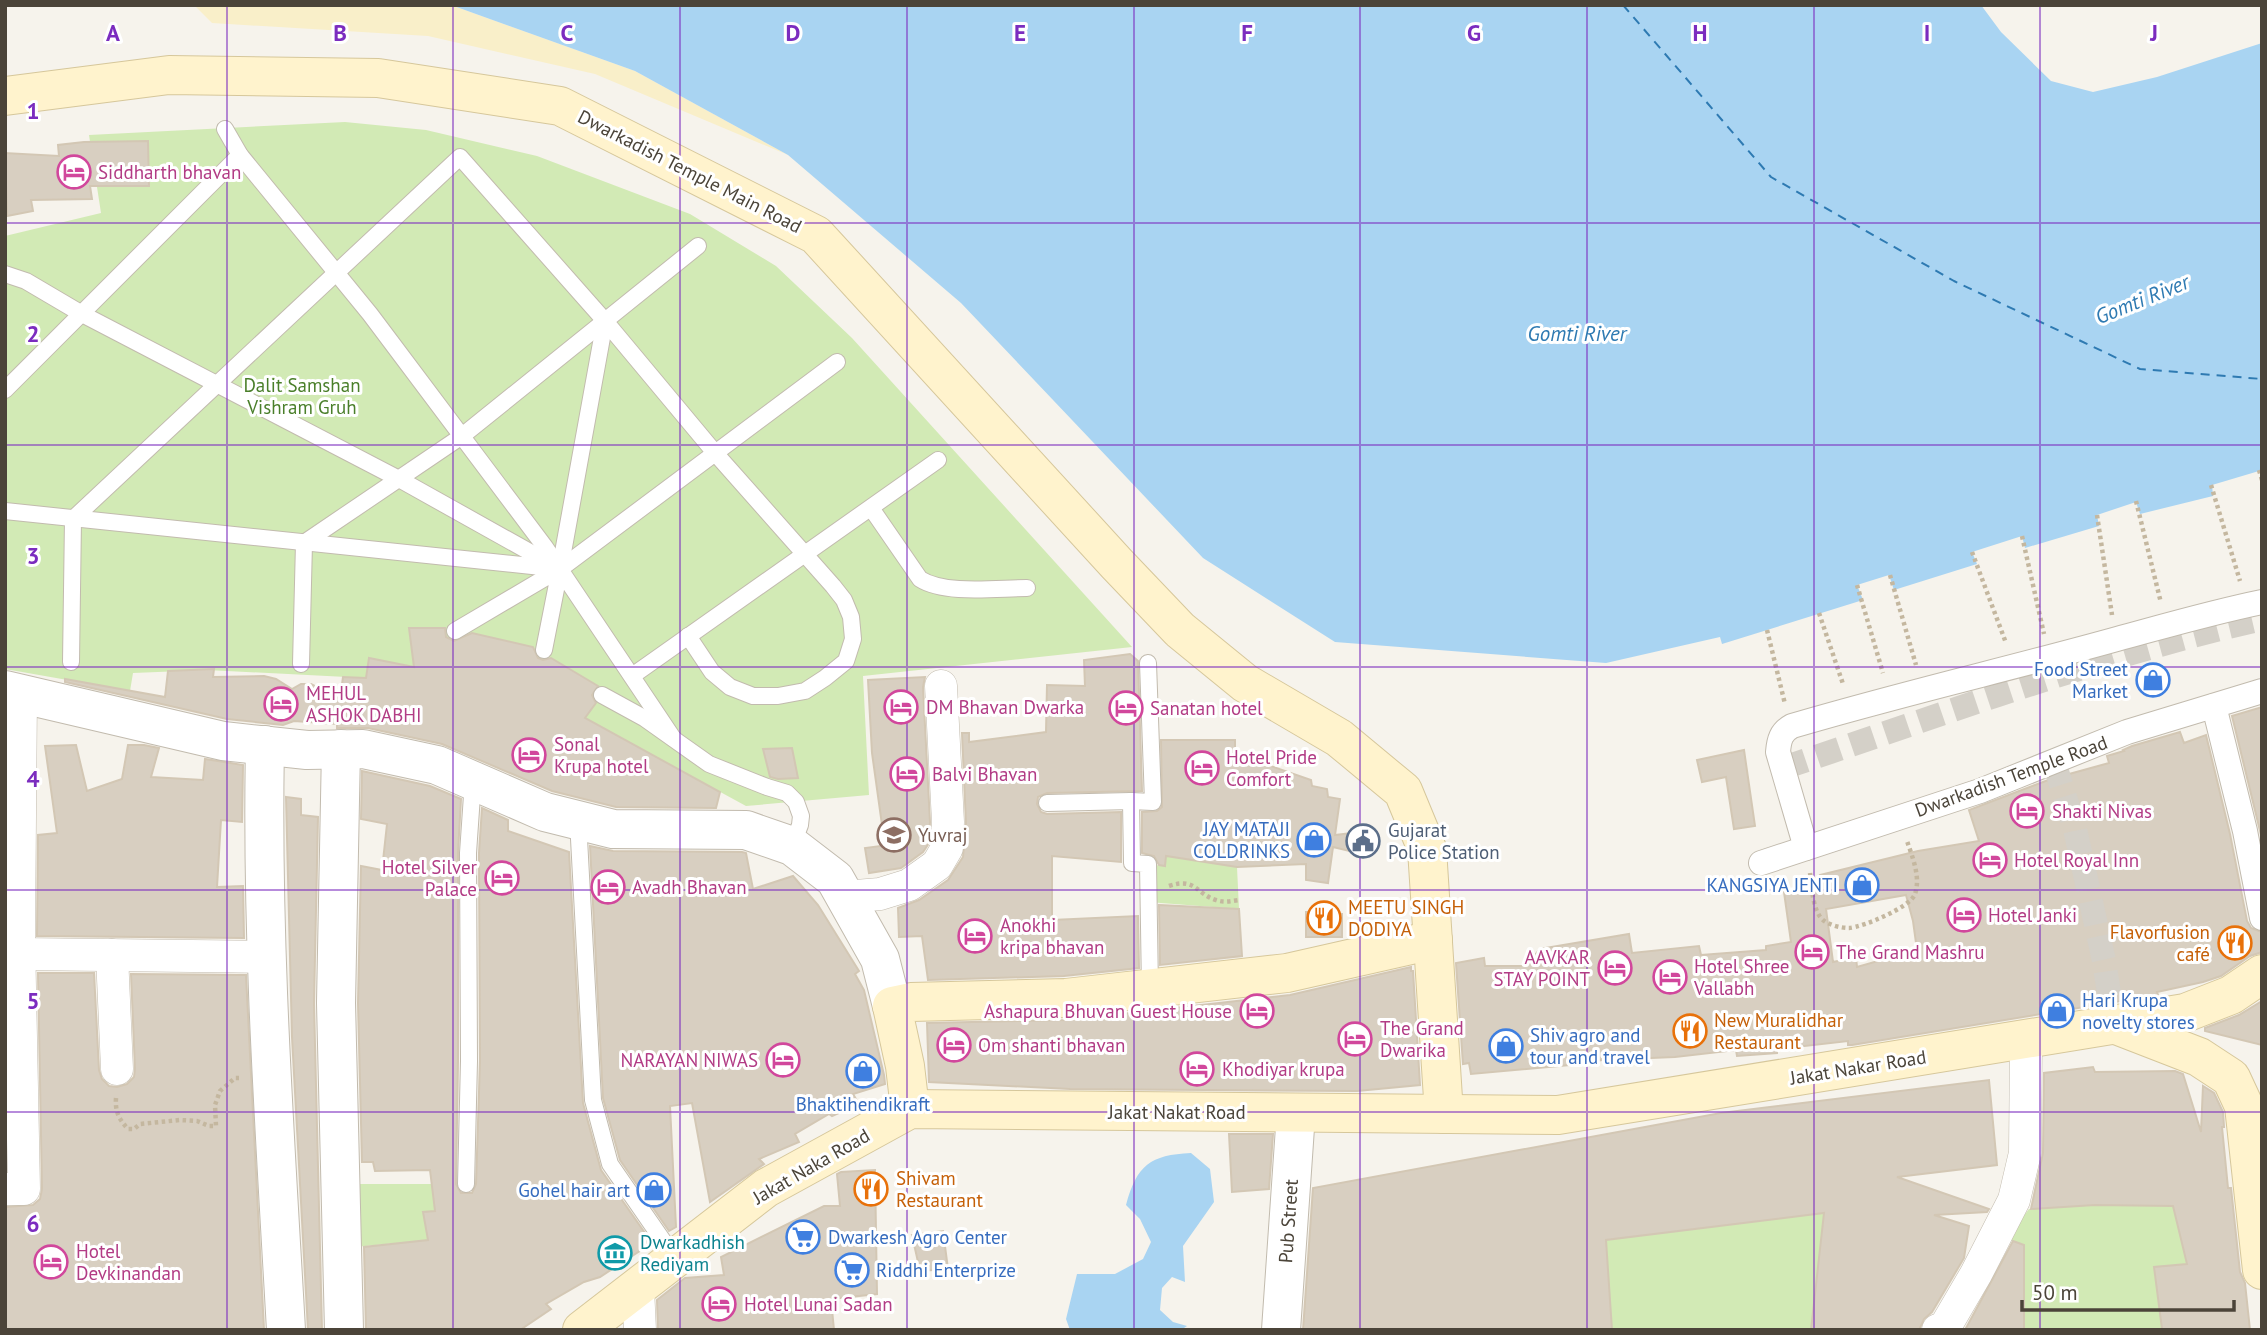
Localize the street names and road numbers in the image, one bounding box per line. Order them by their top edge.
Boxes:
street label: Dwarkadish Temple Main Road [574,104,806,238]
street label: Dwarkadish Temple Road [1912,730,2110,822]
street label: Jakat Nakar Road [1787,1044,1928,1090]
street label: Jakat Nakat Road [1107,1100,1246,1124]
street label: Jakat Naka Road [747,1123,874,1210]
street label: Pub Street [1273,1178,1303,1264]

